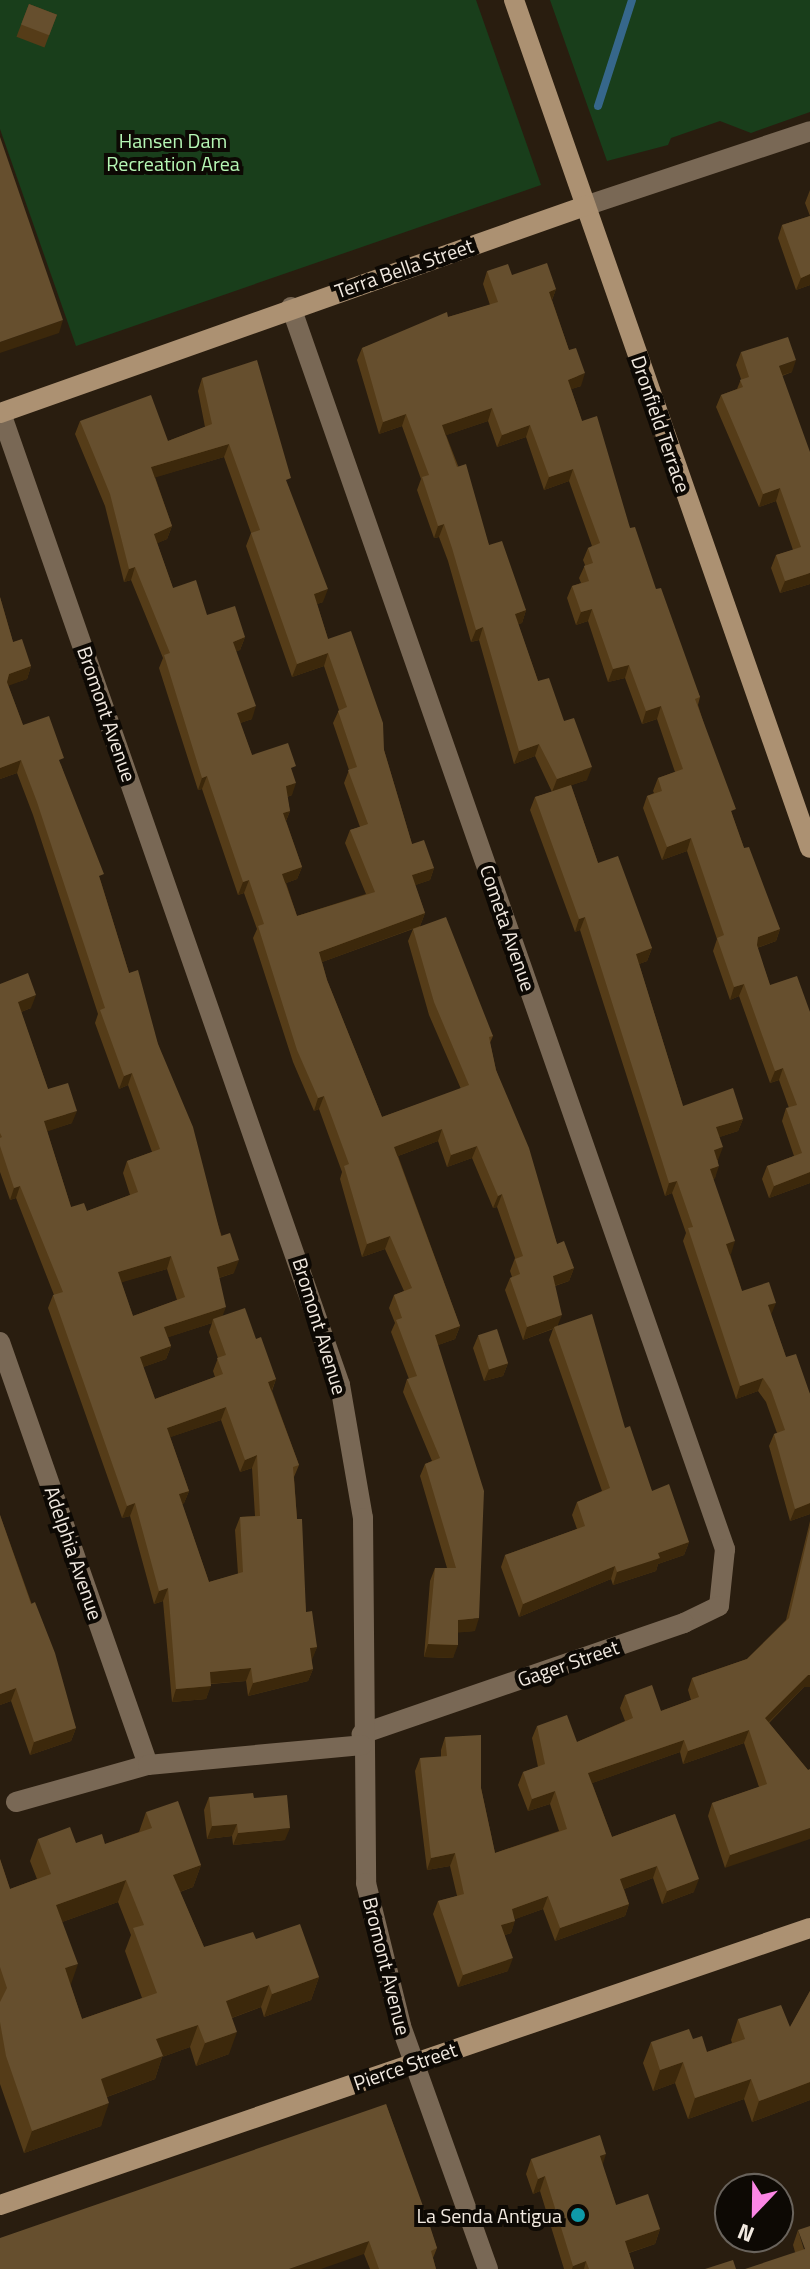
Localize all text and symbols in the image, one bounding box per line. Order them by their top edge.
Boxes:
park label: Hansen Dam Recreation Area [106,129,240,176]
street label: Terra Bella Street [332,233,476,303]
street label: Dronfield Terrace [626,352,696,496]
street label: Bromont Avenue [73,643,141,785]
street label: Cometa Avenue [475,862,541,994]
street label: Bromont Avenue [288,1255,352,1397]
street label: Adelphia Avenue [40,1483,108,1623]
street label: Gager Street [514,1634,622,1692]
street label: Bromont Avenue [358,1894,416,2038]
street label: Pierce Street [350,2037,460,2095]
north arrow [714,2173,794,2253]
place label: La Senda Antigua [416,2203,562,2227]
marker: La Senda Antigua [569,2206,587,2224]
text: N [732,2215,759,2252]

